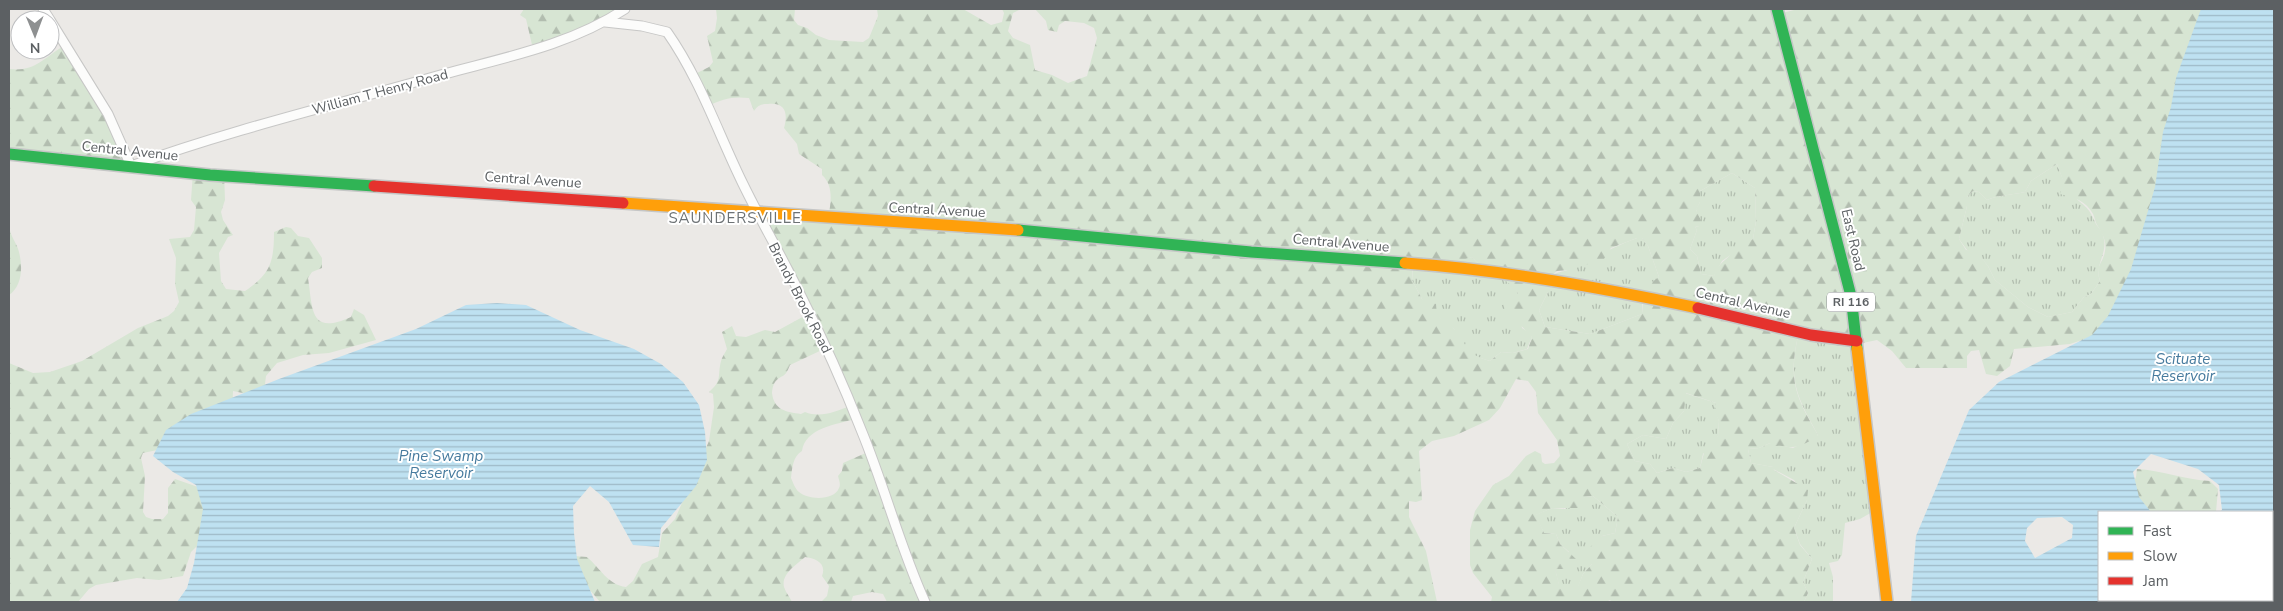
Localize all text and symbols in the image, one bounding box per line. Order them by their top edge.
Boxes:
north arrow [10,10,60,60]
text: N [30,38,41,57]
street label: William T Henry Road [310,65,450,119]
street label: Central Avenue [81,136,179,166]
street label: Central Avenue [484,167,582,193]
street label: Central Avenue [888,198,986,222]
street label: East Road [1837,207,1869,273]
district label: SAUNDERSVILLE [668,208,802,228]
street label: Central Avenue [1292,229,1390,257]
street label: Brandy Brook Road [764,239,836,357]
street label: Central Avenue [1694,283,1792,323]
road number: RI 116 [1827,292,1875,312]
water label: Scituate Reservoir [2151,349,2215,386]
water label: Pine Swamp Reservoir [399,446,483,483]
legend [2098,511,2273,601]
text: Fast [2143,521,2172,541]
text: Slow [2143,546,2178,566]
text: Jam [2142,571,2169,591]

